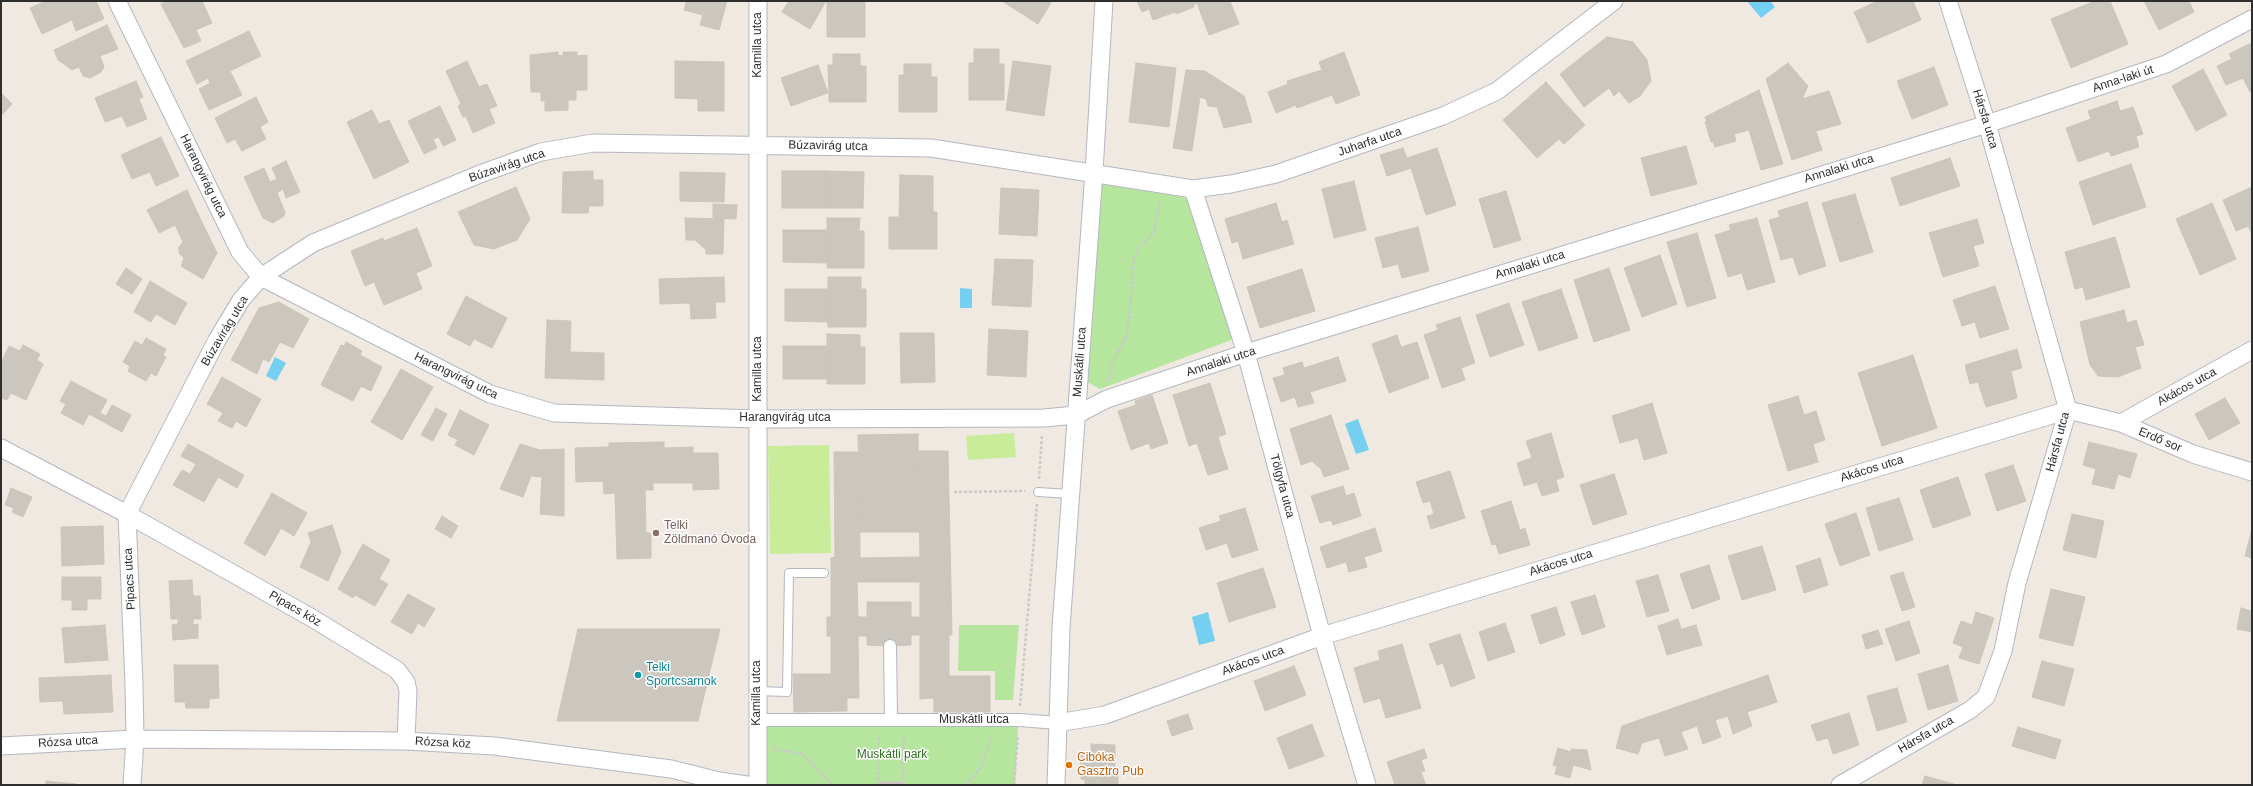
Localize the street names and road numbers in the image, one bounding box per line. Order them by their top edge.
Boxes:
street label: Kamilla utca [751,12,765,78]
street label: Anna-laki út [2091,62,2155,96]
street label: Hársfa utca [1969,88,2001,150]
street label: Juharfa utca [1336,124,1404,160]
street label: Harangvirág utca [176,132,230,220]
street label: Búzavirág utca [788,138,868,154]
street label: Búzavirág utca [467,146,547,186]
street label: Annalaki utca [1802,152,1876,186]
street label: Annalaki utca [1493,248,1567,282]
street label: Búzavirág utca [198,293,252,369]
street label: Muskátli utca [1070,327,1090,397]
street label: Kamilla utca [751,336,765,402]
street label: Annalaki utca [1185,344,1257,380]
street label: Harangvirág utca [412,349,500,403]
street label: Akácos utca [2155,365,2219,409]
street label: Harangvirág utca [739,411,831,425]
street label: Hársfa utca [2043,411,2073,473]
street label: Erdő sor [2136,425,2184,455]
street label: Tölgyfa utca [1267,453,1297,519]
street label: Akácos utca [1839,453,1905,485]
street label: Akácos utca [1528,547,1594,579]
street label: Pipacs utca [121,548,139,610]
street label: Pipacs köz [266,588,324,630]
street label: Akácos utca [1220,643,1286,679]
street label: Kamilla utca [750,660,764,726]
street label: Muskátli utca [939,713,1009,727]
street label: Hársfa utca [1896,713,1956,757]
street label: Rózsa utca [38,733,98,751]
street label: Rózsa köz [415,734,471,752]

